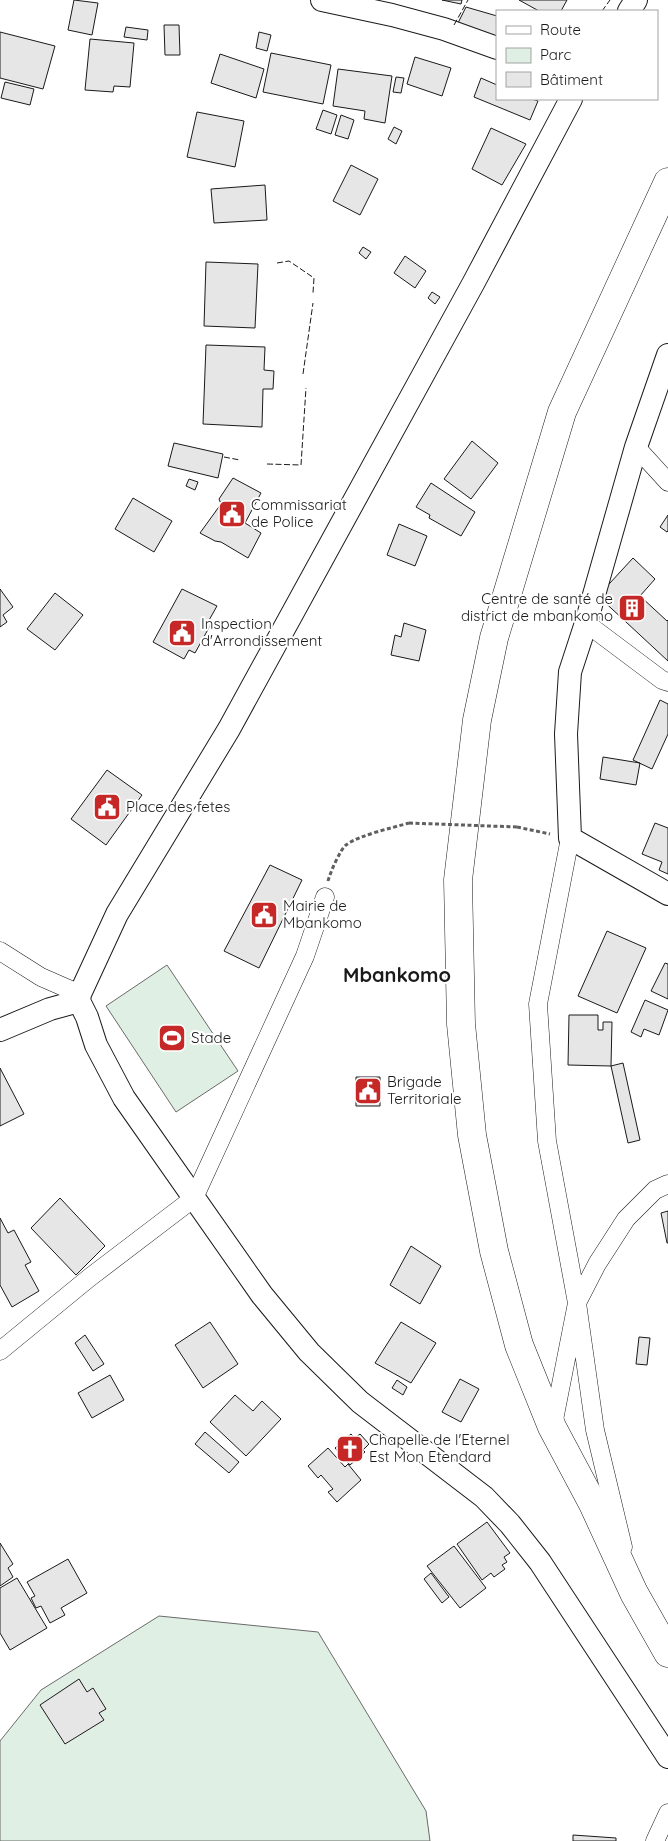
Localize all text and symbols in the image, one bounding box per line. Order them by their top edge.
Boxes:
legend [496,10,658,100]
text: Route [540,20,581,39]
text: Parc [540,45,571,64]
text: Bâtiment [540,70,603,89]
place label: Commissariat de Police [251,495,347,531]
public building icon: Commissariat de Police [217,499,247,529]
place label: Centre de santé de district de mbankomo [461,589,613,625]
building icon: Centre de santé de district de mbankomo [617,593,647,623]
place label: Inspection d'Arrondissement [201,614,322,650]
public building icon: Inspection d'Arrondissement [167,618,197,648]
public building icon: Place des fetes [92,792,122,822]
place label: Place des fetes [126,797,230,816]
place label: Mairie de Mbankomo [283,896,362,932]
public building icon: Mairie de Mbankomo [249,900,279,930]
district label: Mbankomo [343,962,451,987]
sports icon: Stade [157,1023,187,1053]
place label: Stade [191,1028,231,1047]
place label: Brigade Territoriale [387,1072,461,1108]
public building icon: Brigade Territoriale [353,1076,383,1106]
place label: Chapelle de l'Eternel Est Mon Etendard [369,1430,510,1466]
church icon: Chapelle de l'Eternel Est Mon Etendard [335,1434,365,1464]

